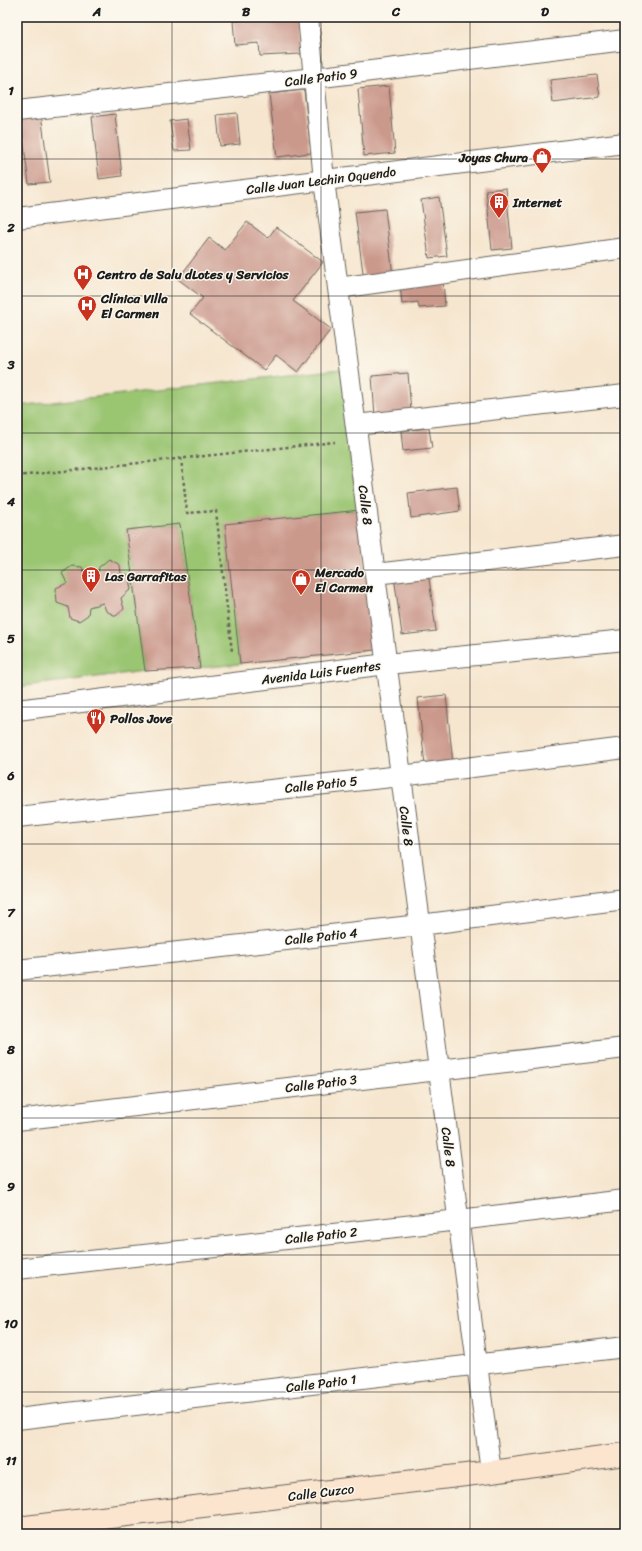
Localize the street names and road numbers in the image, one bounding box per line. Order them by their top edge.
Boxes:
street label: Calle Patio 9 [283,62,359,93]
street label: Calle Juan Lechin Oquendo [245,160,398,201]
street label: Calle 8 [352,484,379,526]
street label: Avenida Luis Fuentes [259,654,383,691]
street label: Calle Patio 5 [284,769,359,800]
street label: Calle 8 [393,805,420,847]
street label: Calle Patio 4 [283,921,359,952]
street label: Calle Patio 3 [284,1068,358,1099]
street label: Calle 8 [435,1126,462,1168]
street label: Calle Patio 2 [284,1220,359,1251]
street label: Calle Patio 1 [285,1368,358,1399]
street label: Calle Cuzco [287,1477,356,1508]

